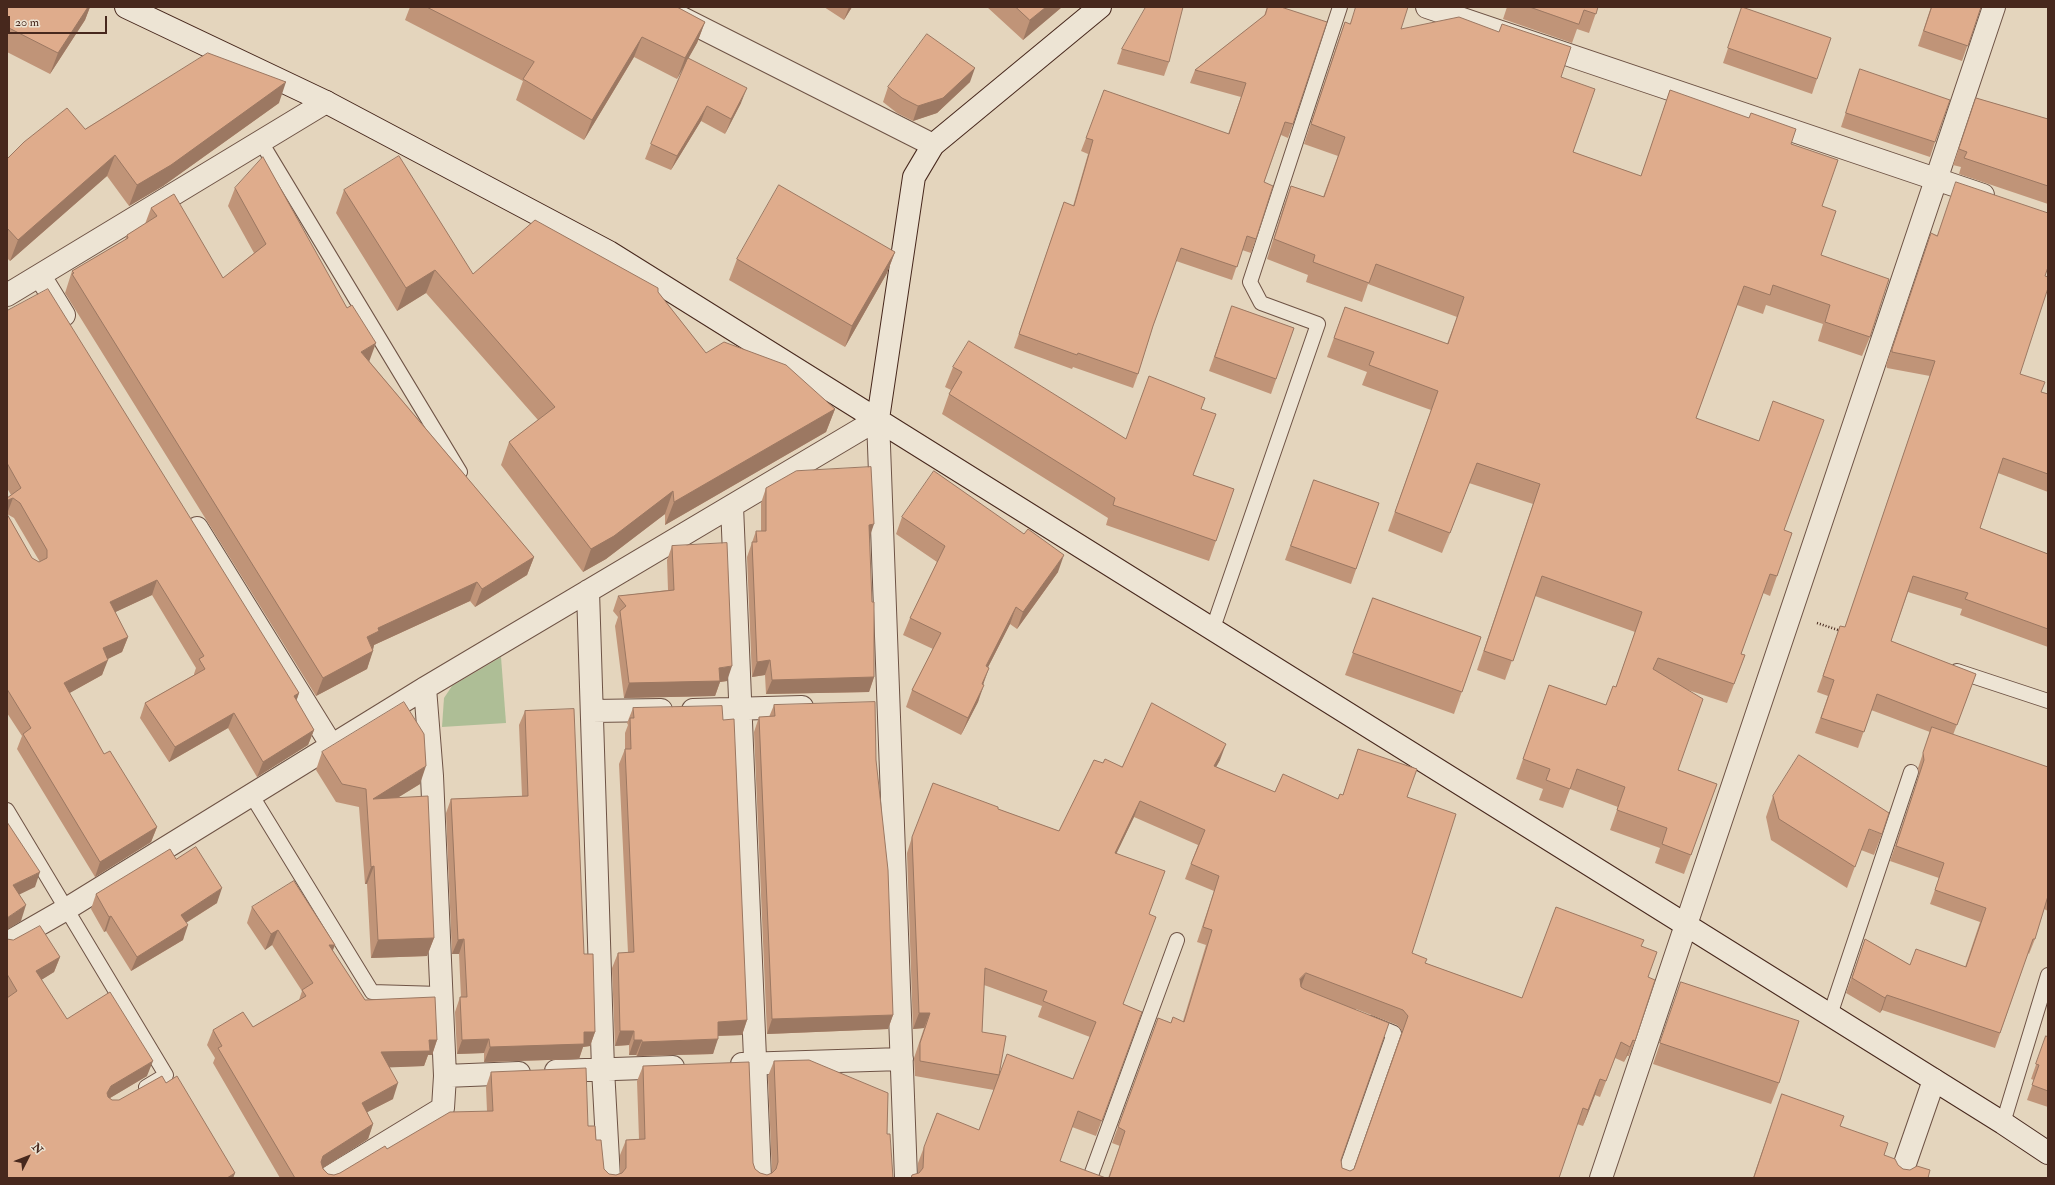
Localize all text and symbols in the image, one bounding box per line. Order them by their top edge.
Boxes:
scale bar [10,8,109,34]
text: 20 m [15,15,39,30]
north arrow [8,1137,48,1177]
text: N [29,1141,45,1157]

